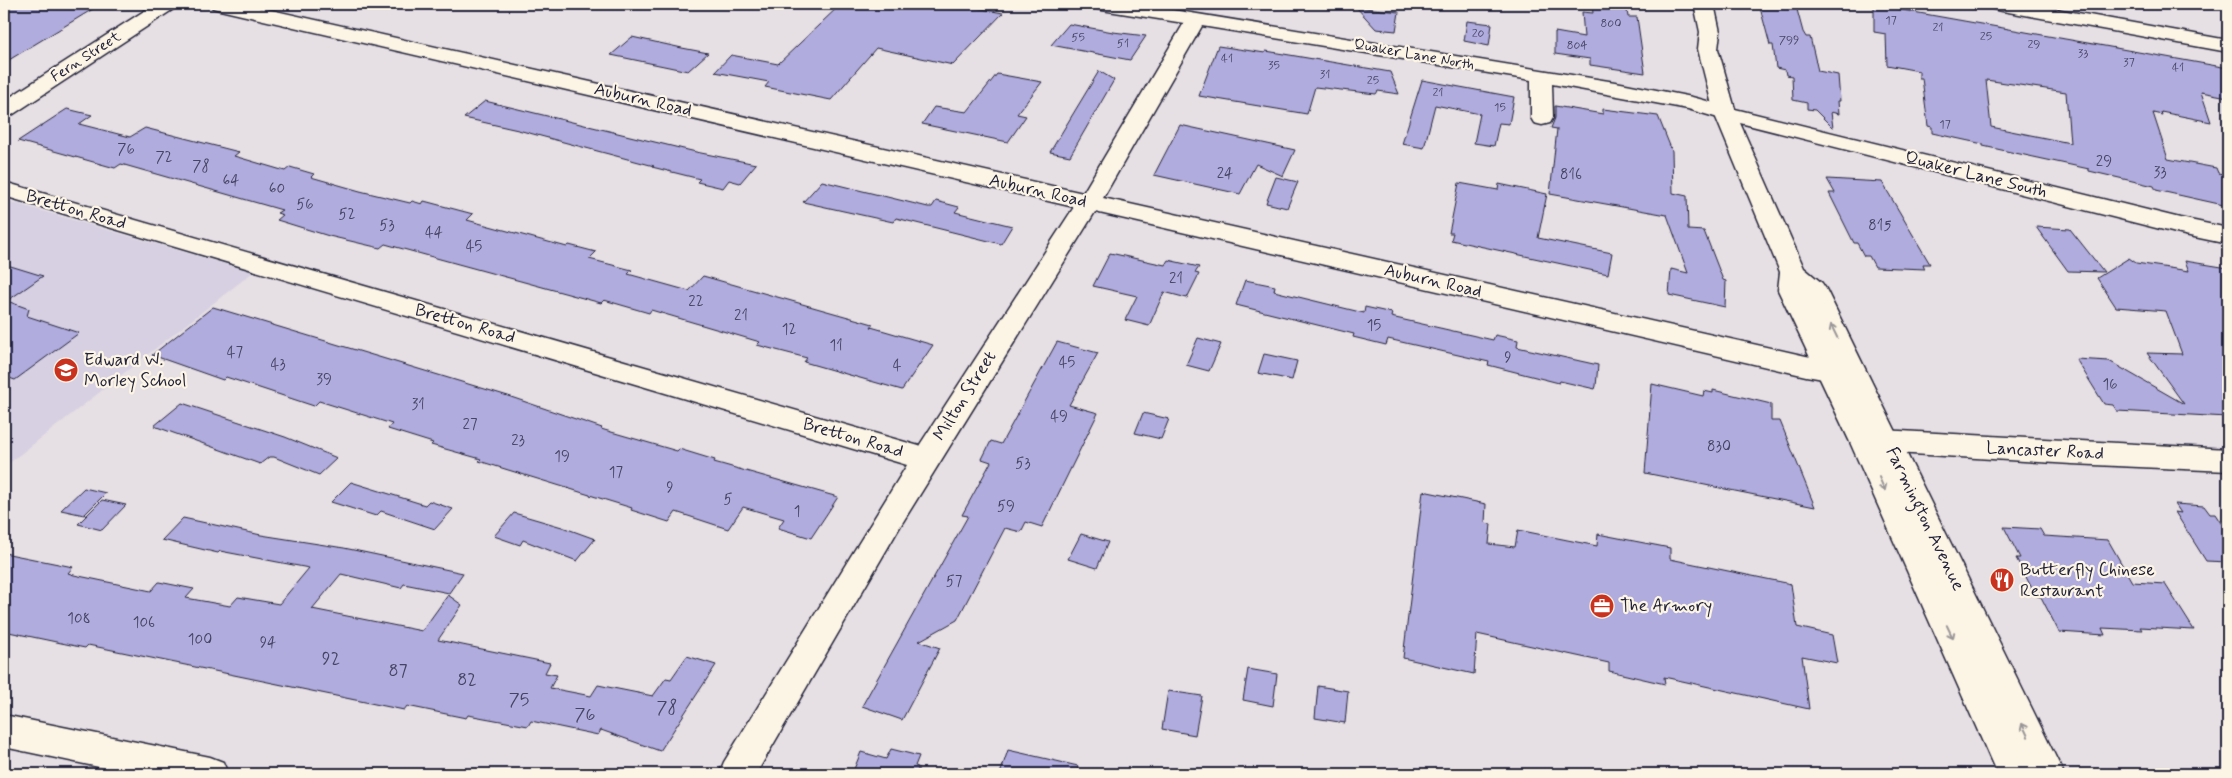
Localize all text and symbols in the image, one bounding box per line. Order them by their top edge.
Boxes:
house number: 17 [1885,13,1897,29]
house number: 800 [1601,16,1621,32]
house number: 21 [1932,20,1944,36]
house number: 20 [1472,26,1485,42]
street label: Fern Street [47,27,125,87]
house number: 25 [1980,29,1992,45]
house number: 55 [1071,30,1085,46]
house number: 799 [1779,33,1799,49]
street label: Quaker Lane North [1352,35,1476,75]
house number: 51 [1117,36,1129,52]
house number: 29 [2027,37,2041,53]
house number: 804 [1567,38,1587,54]
house number: 33 [2078,46,2088,62]
house number: 41 [1221,51,1233,67]
house number: 37 [2123,55,2135,71]
house number: 35 [1268,58,1280,74]
house number: 41 [2172,60,2184,76]
house number: 31 [1320,67,1330,83]
house number: 25 [1367,73,1379,89]
street label: Auburn Road [592,77,694,123]
house number: 21 [1432,85,1444,101]
house number: 15 [1494,100,1506,116]
house number: 17 [1939,117,1951,133]
house number: 76 [117,140,135,160]
street label: Quaker Lane South [1902,146,2050,204]
house number: 72 [155,148,173,168]
house number: 29 [2096,152,2112,172]
house number: 78 [192,157,210,177]
house number: 33 [2153,163,2167,183]
house number: 24 [1217,164,1233,184]
house number: 816 [1560,165,1582,185]
street label: Auburn Road [987,168,1089,214]
house number: 64 [223,171,239,191]
house number: 60 [269,179,285,199]
street label: Bretton Road [23,184,129,236]
house number: 56 [296,195,314,215]
house number: 52 [339,205,356,225]
house number: 53 [379,216,395,236]
house number: 815 [1868,216,1892,236]
house number: 44 [425,223,443,243]
house number: 45 [466,237,482,257]
street label: Auburn Road [1382,258,1484,304]
house number: 21 [1169,269,1183,289]
house number: 22 [688,292,704,312]
street label: Bretton Road [412,298,518,350]
house number: 21 [734,306,748,326]
house number: 15 [1367,316,1381,336]
house number: 12 [782,320,796,340]
one-way arrow [1829,324,1838,339]
house number: 11 [829,336,843,356]
house number: 47 [227,343,244,363]
street label: Milton Street [928,346,1002,446]
place label: Edward W. Morley School [84,348,186,393]
house number: 9 [1504,348,1512,368]
house number: 45 [1059,353,1075,373]
house number: 43 [270,355,286,375]
house number: 4 [893,356,902,376]
school or university icon: Edward W. Morley School [53,357,79,383]
house number: 39 [316,370,332,390]
house number: 16 [2102,375,2118,395]
house number: 31 [411,395,425,415]
house number: 49 [1050,407,1068,427]
street label: Bretton Road [800,412,906,464]
house number: 27 [463,415,478,435]
house number: 23 [511,431,525,451]
street label: Lancaster Road [1986,436,2104,466]
house number: 830 [1707,437,1731,457]
street label: Farmington Avenue [1878,443,1970,596]
house number: 19 [554,447,570,467]
house number: 53 [1015,454,1031,474]
house number: 17 [609,463,624,483]
one-way arrow [1878,476,1888,491]
house number: 9 [666,478,674,498]
house number: 5 [723,490,733,510]
house number: 59 [997,497,1015,517]
house number: 1 [794,502,800,522]
place label: Butterfly Chinese Restaurant [2020,558,2155,603]
restaurant icon: Butterfly Chinese Restaurant [1989,567,2015,593]
house number: 57 [946,572,963,592]
office icon: The Armory [1589,593,1615,619]
place label: The Armory [1620,594,1712,618]
house number: 108 [67,609,91,629]
house number: 106 [133,613,155,633]
one-way arrow [1946,624,1955,639]
house number: 100 [188,630,212,650]
house number: 94 [260,633,276,653]
house number: 92 [322,647,340,671]
house number: 87 [388,659,408,683]
house number: 82 [457,668,477,692]
house number: 75 [509,688,529,712]
house number: 78 [657,696,677,720]
house number: 76 [575,703,595,727]
one-way arrow [2020,723,2029,738]

